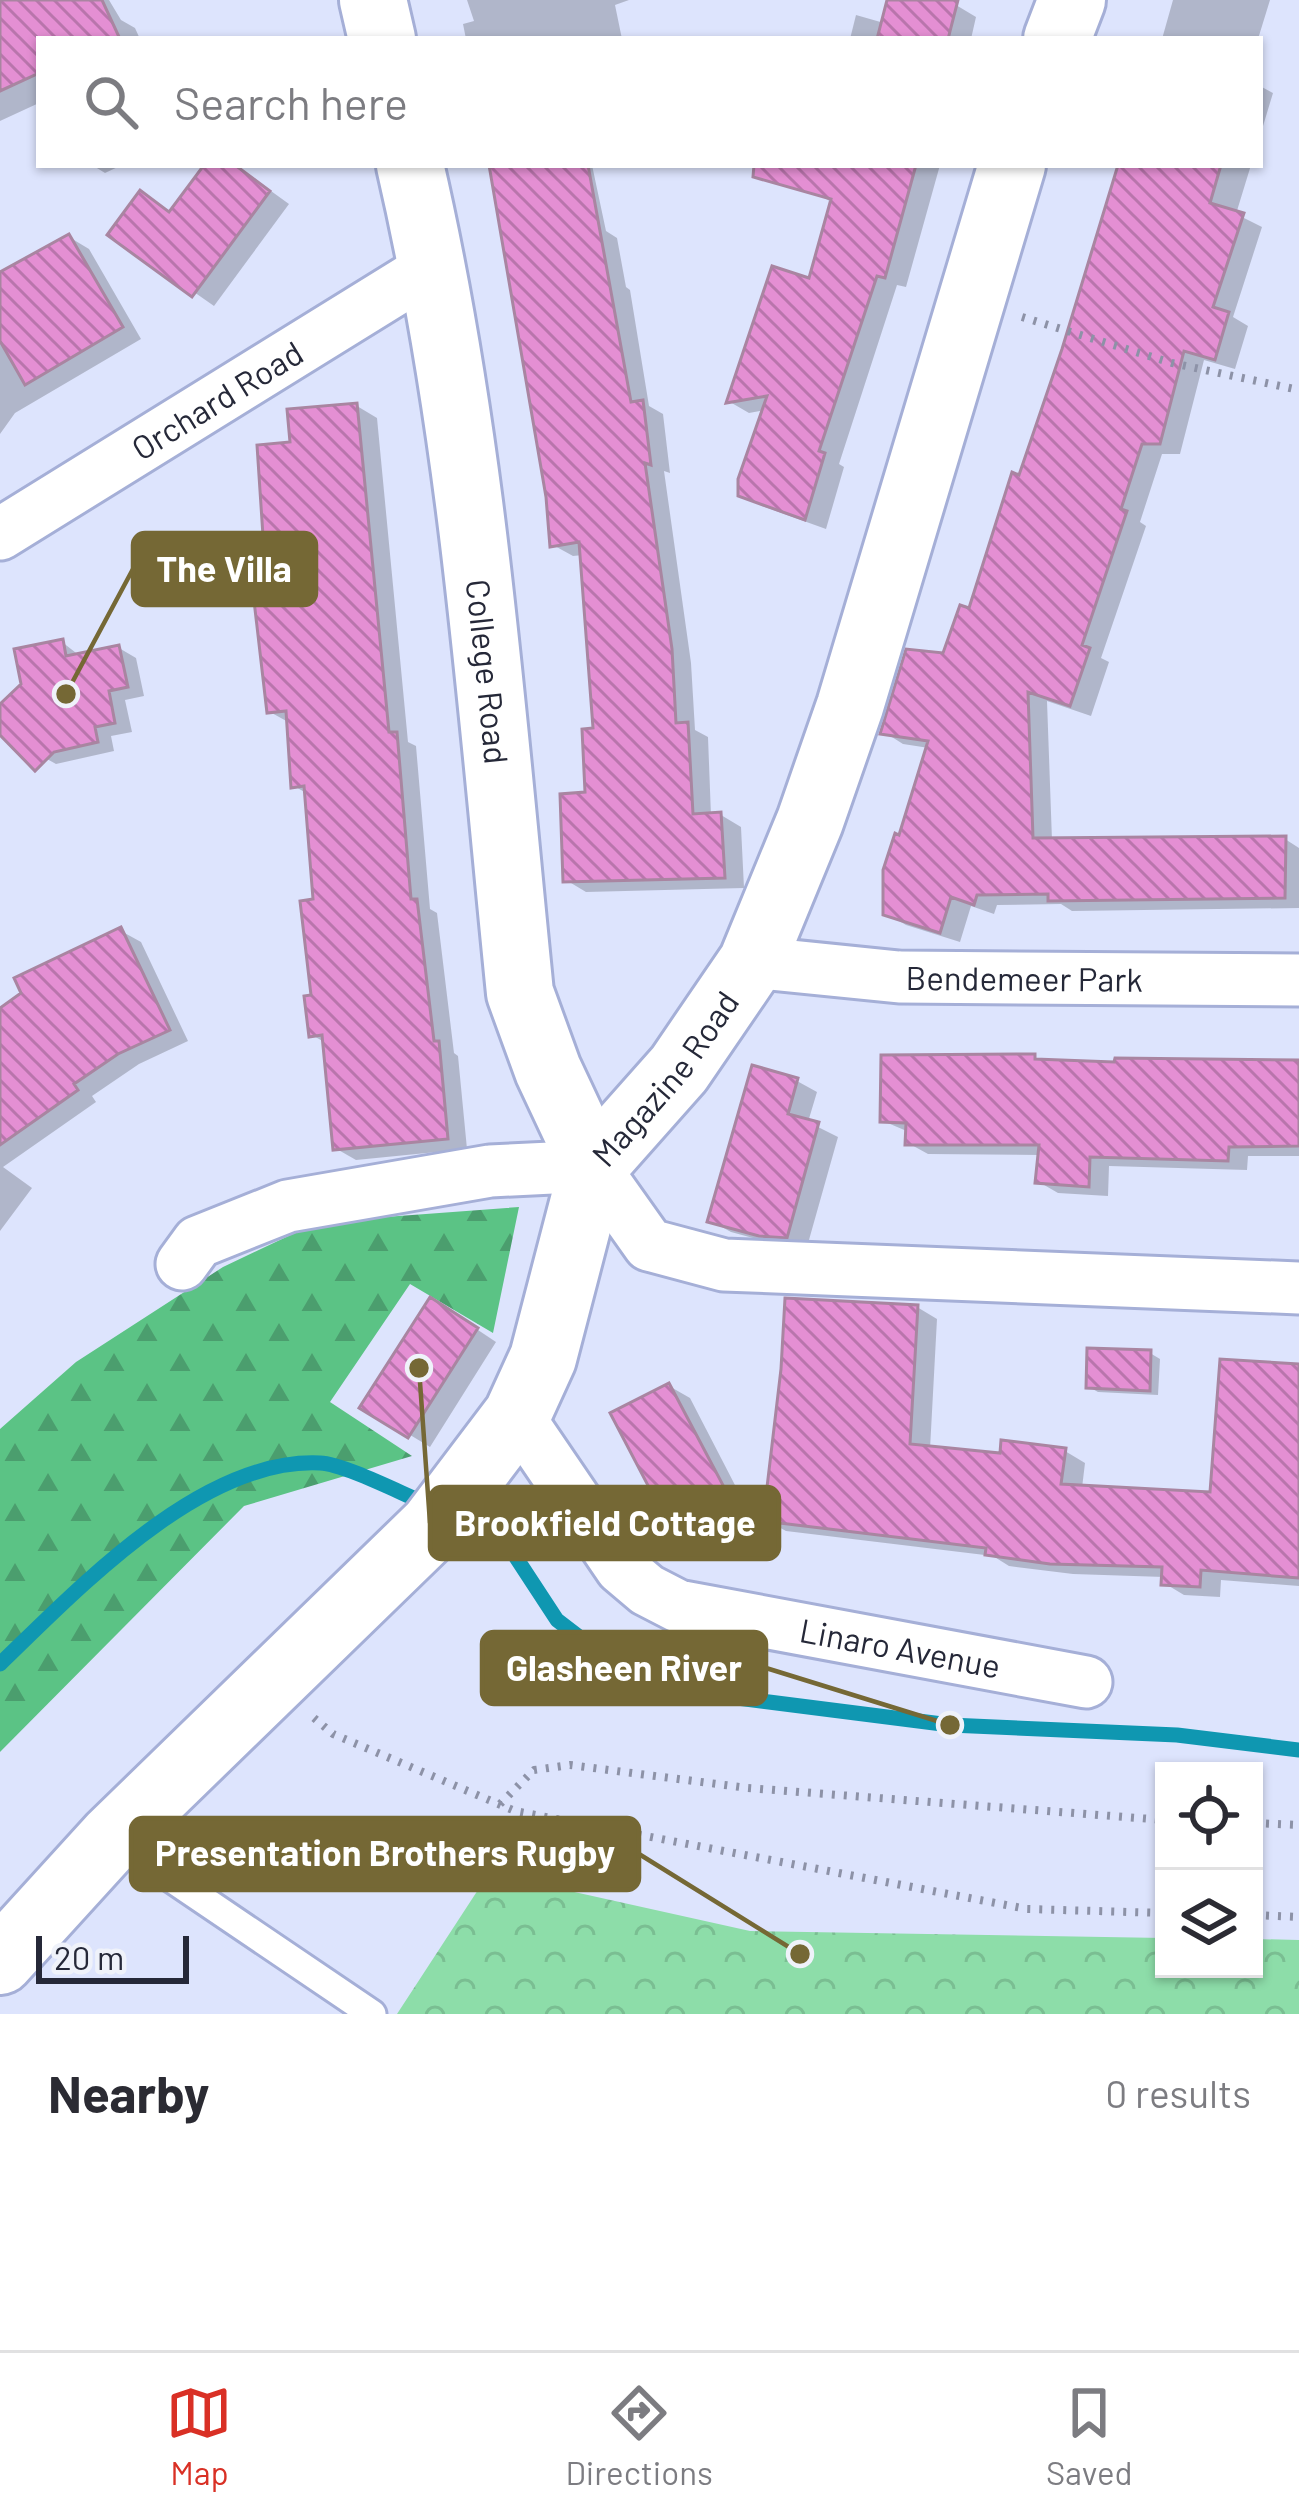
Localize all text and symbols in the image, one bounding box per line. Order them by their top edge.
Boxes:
search box [36,36,1263,168]
icon: search [78,69,144,135]
text: Search here [174,75,408,129]
street label: Orchard Road [124,332,310,468]
callout: The Villa [133,533,316,605]
text: The Villa [156,546,292,589]
street label: College Road [459,577,518,766]
street label: Bendemeer Park [905,957,1143,999]
street label: Magazine Road [583,983,747,1174]
callout: Brookfield Cottage [430,1487,779,1559]
text: Brookfield Cottage [454,1500,756,1543]
street label: Linaro Avenue [797,1609,1004,1686]
callout: Glasheen River [482,1632,766,1704]
text: Glasheen River [506,1645,742,1688]
map controls [1155,1762,1263,1978]
button: locate [1155,1762,1263,1870]
callout: Presentation Brothers Rugby [131,1818,639,1890]
text: Presentation Brothers Rugby [155,1830,615,1873]
button: layers [1155,1870,1263,1978]
scale bar [36,1930,189,1983]
text: 20 m [54,1937,124,1977]
text: Nearby [48,2062,209,2123]
text: 0 results [1105,2069,1251,2116]
tab: Map [166,2380,232,2492]
tab: Directions [565,2380,713,2492]
tab: Saved [1046,2380,1133,2492]

